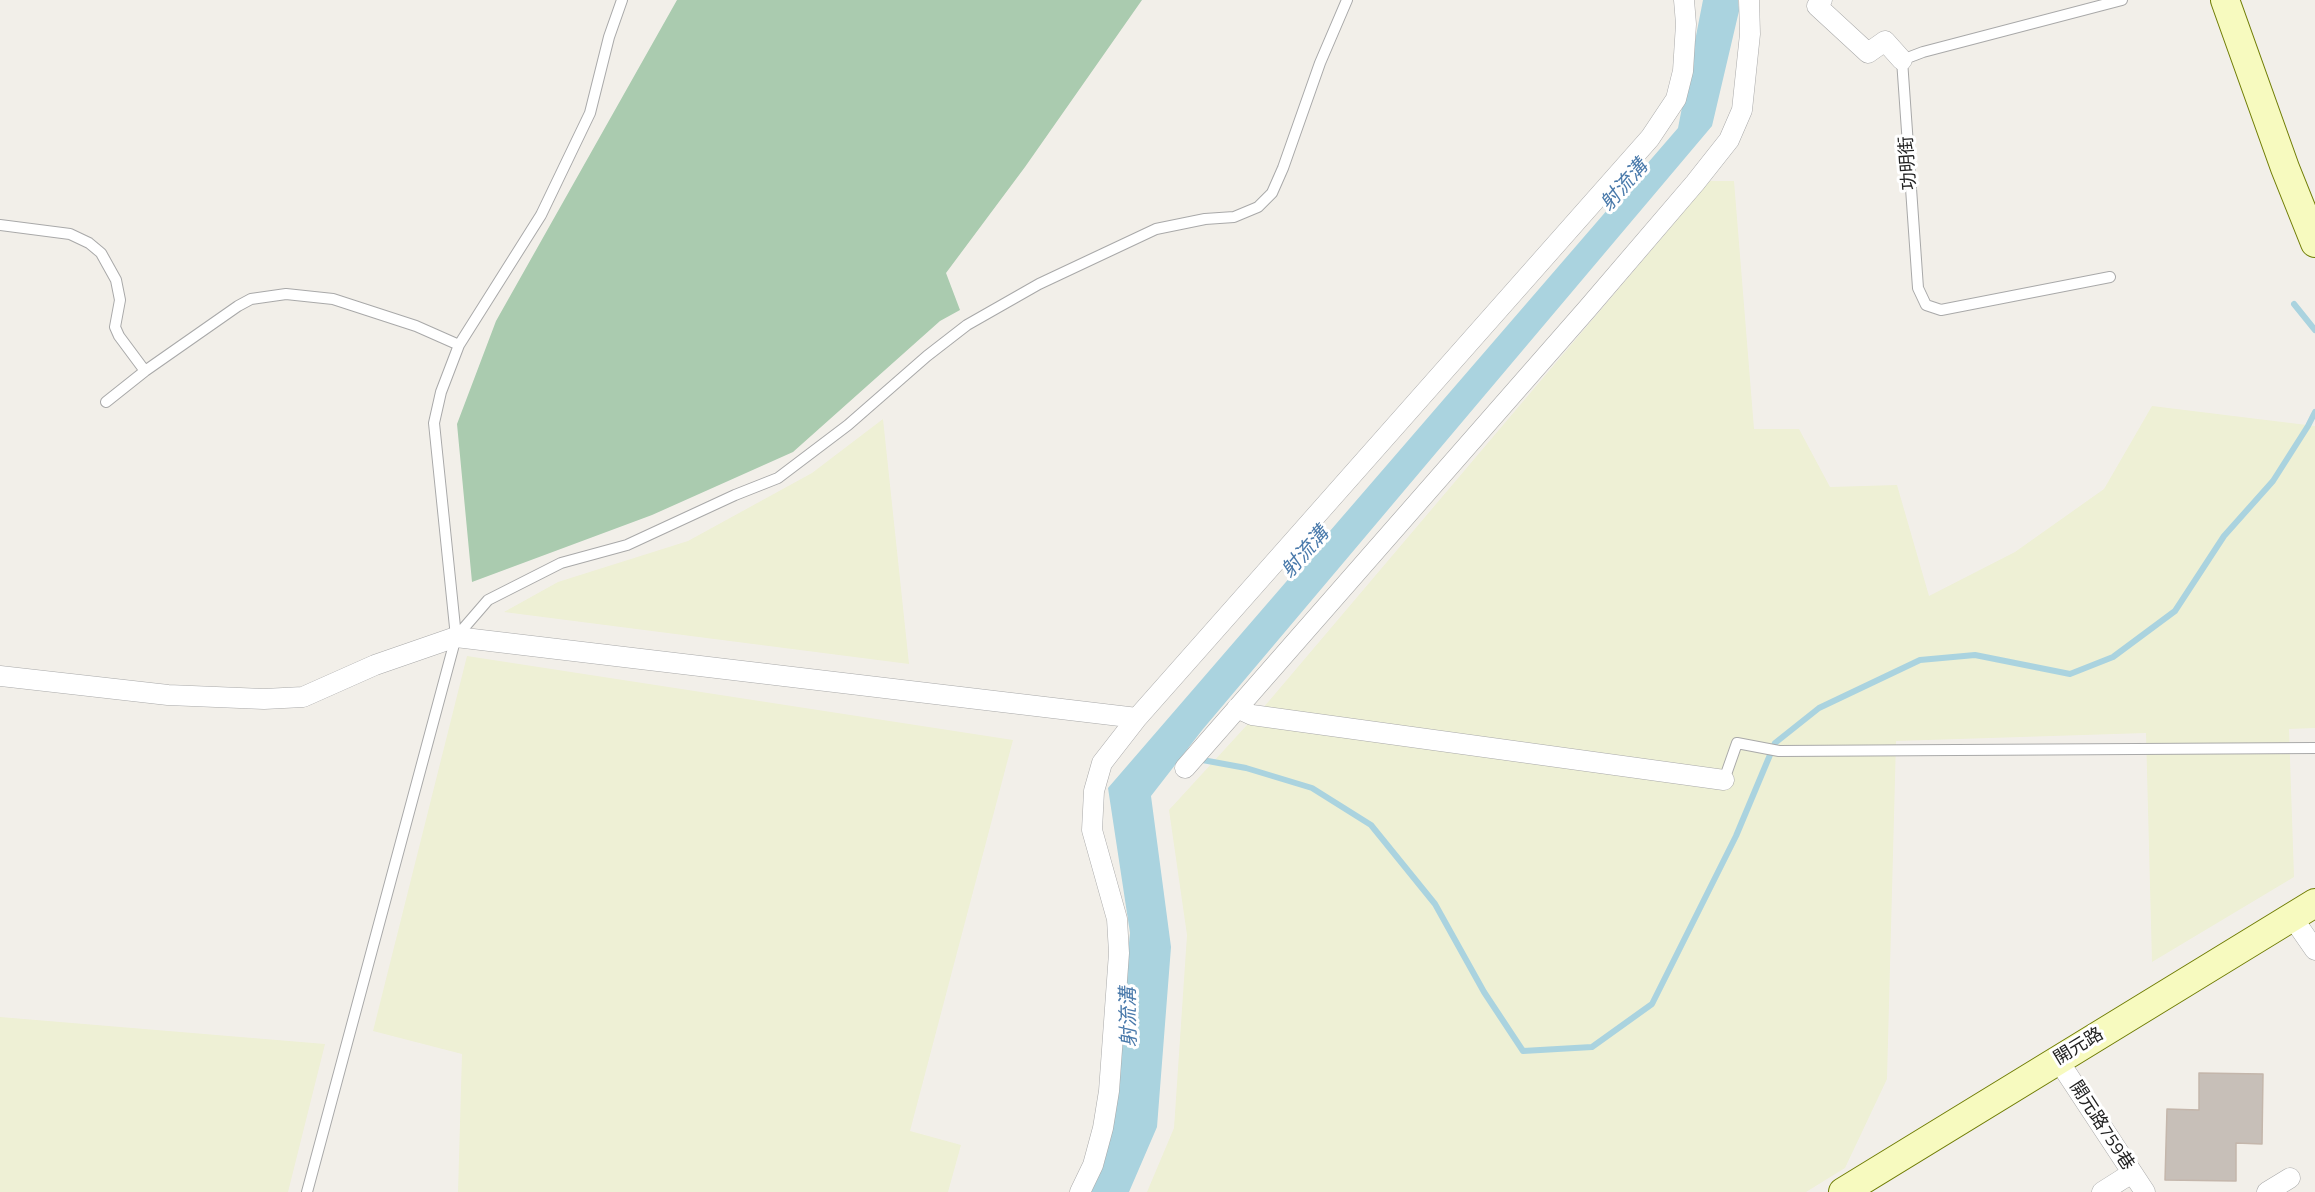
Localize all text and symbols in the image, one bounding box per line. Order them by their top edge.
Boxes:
street label: 功明街 [1896,135,1922,191]
water label: 射流溝 [1596,155,1654,217]
water label: 射流溝 [1277,522,1335,584]
water label: 射流溝 [1117,987,1143,1047]
street label: 開元路 [2050,1024,2108,1070]
street label: 開元路759巷 [2064,1077,2138,1175]

